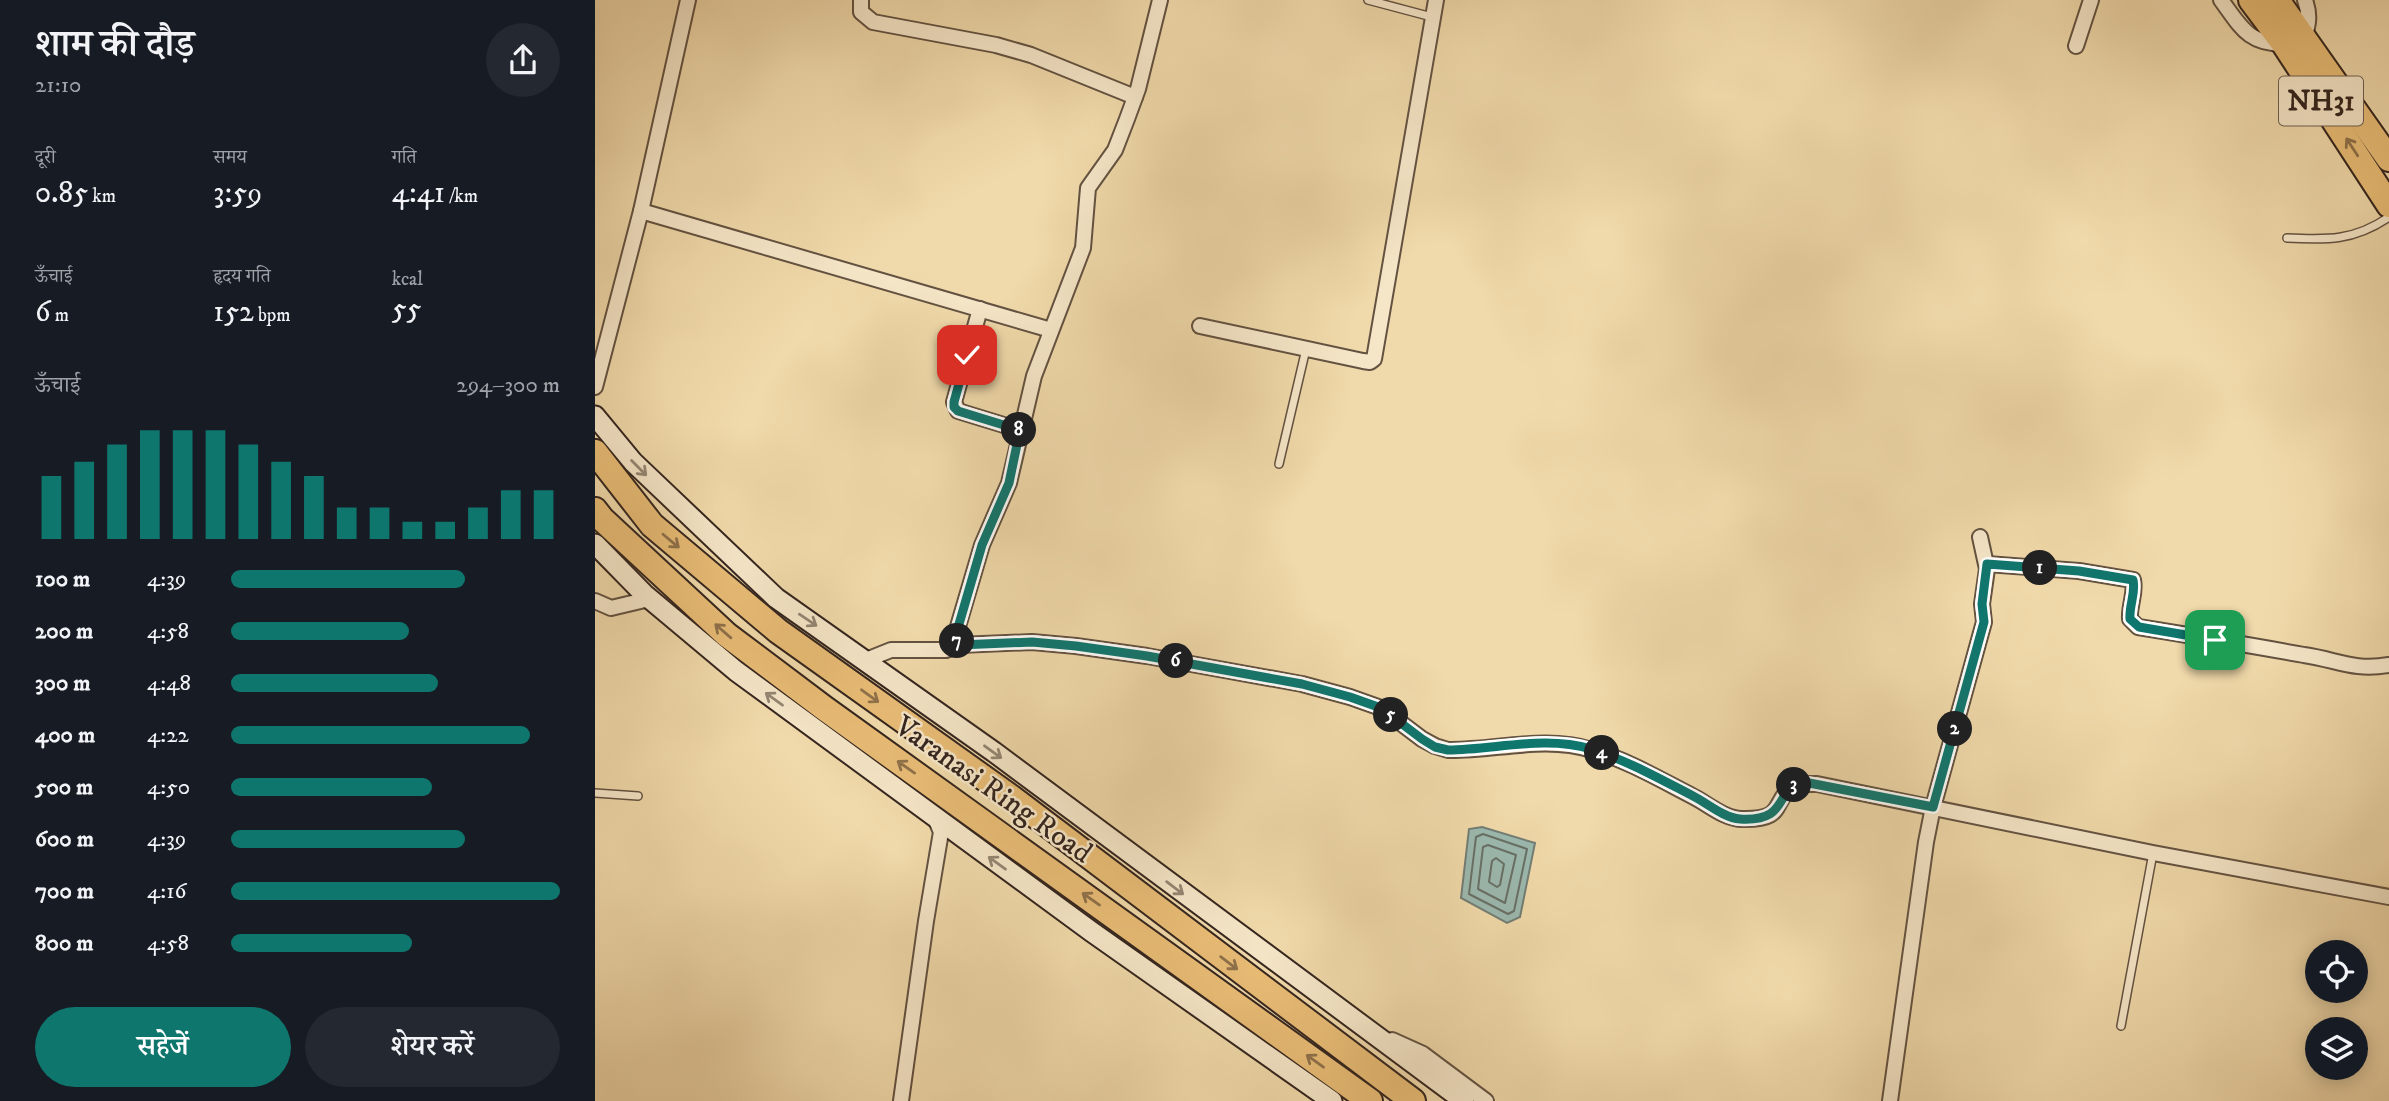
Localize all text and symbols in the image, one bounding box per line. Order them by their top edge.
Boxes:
text: शाम की दौड़ [35,21,194,69]
button: share [486,23,560,97]
text: 21:10 [35,71,81,100]
road number: NH31 [2279,76,2363,126]
one-way arrow [2344,138,2358,158]
text: दूरी [35,146,56,169]
text: समय [213,146,247,169]
text: गति [392,146,417,169]
text: 0.85 [35,175,88,212]
text: 3:59 [213,175,262,212]
text: 4:41 [392,175,445,212]
text: km [88,185,116,208]
text: /km [445,185,478,208]
text: ऊँचाई [35,265,72,288]
text: हृदय गति [213,265,271,288]
text: kcal [392,268,423,291]
text: 55 [392,291,421,328]
text: 6 [35,294,51,331]
text: 152 [213,294,254,331]
text: m [51,304,69,327]
text: bpm [254,304,291,327]
pin [937,325,997,385]
icon: check [948,336,986,374]
text: ऊँचाई [35,371,80,400]
text: 294–300 m [456,371,560,400]
pin: 8 [1001,412,1037,448]
text: 8 [1014,418,1023,441]
one-way arrow [631,459,648,476]
one-way arrow [662,533,680,549]
pin: 1 [2023,550,2057,586]
text: 1 [2036,556,2043,579]
text: 100 m [35,565,90,594]
text: 4:39 [147,565,186,594]
pin [2185,610,2245,670]
one-way arrow [798,613,817,627]
text: 200 m [35,617,93,646]
text: 4:58 [147,617,189,646]
icon: arrive [2196,621,2234,659]
one-way arrow [715,623,733,639]
pin: 7 [939,624,975,658]
text: 7 [951,629,962,652]
pin: 6 [1159,644,1193,678]
text: 6 [1171,649,1180,672]
text: 300 m [35,669,91,698]
text: 4:48 [147,669,191,698]
one-way arrow [860,689,879,703]
one-way arrow [765,691,784,706]
pin: 5 [1373,698,1409,732]
text: 5 [1386,703,1395,726]
street label: Varanasi Ring Road [886,707,1099,872]
pin: 2 [1937,712,1973,746]
text: 2 [1950,717,1959,740]
text: 400 m [35,721,95,750]
text: 4:22 [147,721,189,750]
pin: 4 [1585,736,1619,770]
text: 4 [1596,741,1607,764]
one-way arrow [983,745,1002,759]
one-way arrow [897,760,916,774]
pin: 3 [1777,768,1811,802]
text: 500 m [35,773,93,802]
text: 4:50 [147,773,190,802]
text: 3 [1790,773,1797,796]
text: 600 m [35,825,94,854]
text: 4:39 [147,825,186,854]
one-way arrow [988,856,1007,870]
text: 700 m [35,877,94,906]
text: 4:16 [147,877,187,906]
one-way arrow [1166,880,1185,895]
one-way arrow [1082,892,1101,906]
text: 800 m [35,929,93,958]
text: 4:58 [147,929,189,958]
map controls [2305,940,2368,1080]
button: locate [2305,940,2368,1003]
one-way arrow [1219,956,1238,971]
button: सहेजें [35,1007,291,1087]
button: शेयर करें [305,1007,560,1087]
button: layers [2305,1017,2368,1080]
one-way arrow [1306,1054,1325,1068]

